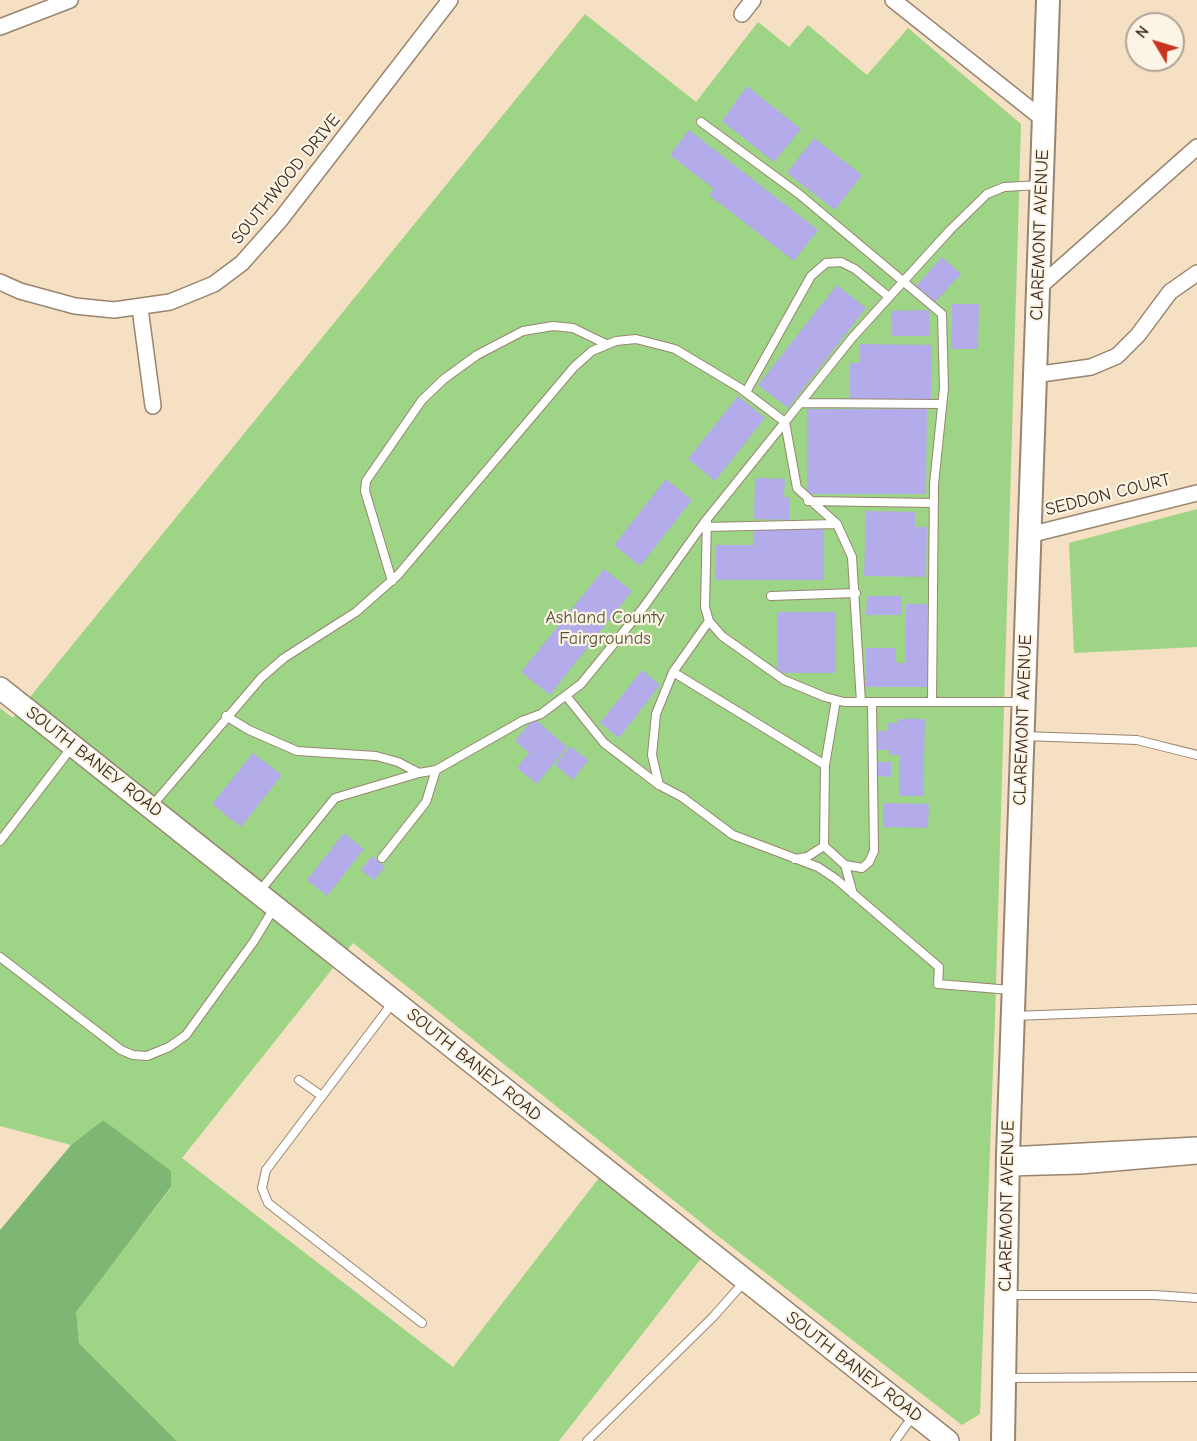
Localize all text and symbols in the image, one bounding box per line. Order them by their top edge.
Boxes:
north arrow [1125,12,1185,72]
text: N [1132,22,1153,42]
street label: SOUTHWOOD DRIVE [227,110,345,248]
street label: CLAREMONT AVENUE [1026,149,1054,321]
street label: SEDDON COURT [1043,469,1173,521]
park label: Ashland County Fairgrounds [545,607,665,650]
street label: CLAREMONT AVENUE [1009,634,1037,806]
street label: SOUTH BANEY ROAD [21,702,167,822]
street label: SOUTH BANEY ROAD [402,1004,546,1126]
street label: CLAREMONT AVENUE [995,1120,1019,1292]
street label: SOUTH BANEY ROAD [781,1307,927,1427]

